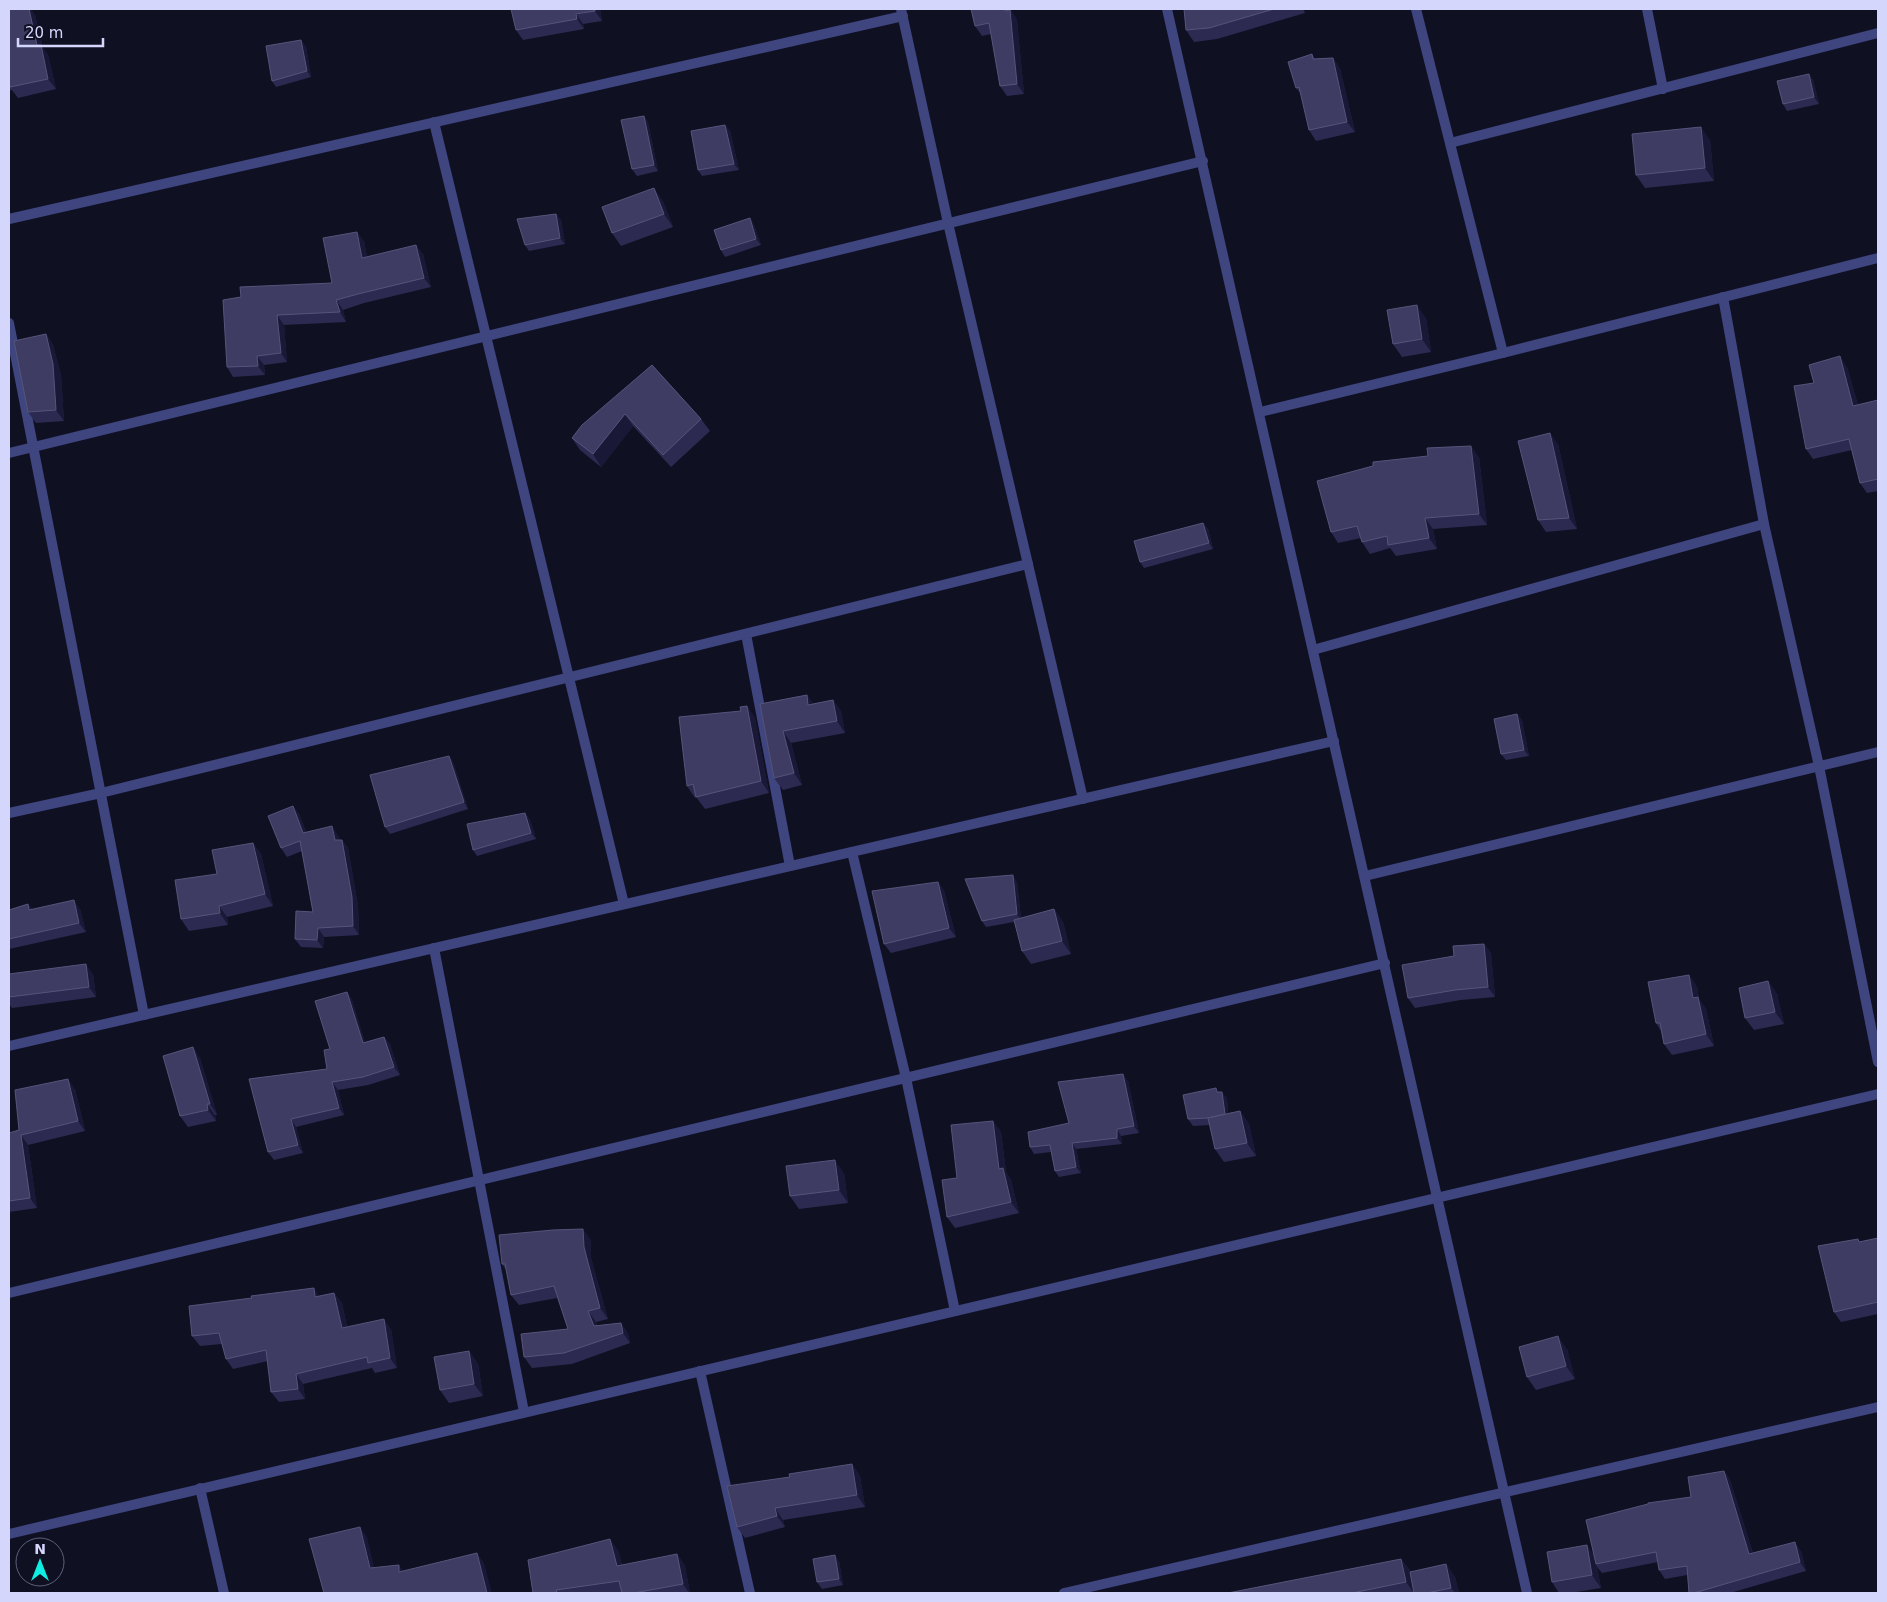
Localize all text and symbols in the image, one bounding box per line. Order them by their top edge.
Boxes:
scale bar [18,15,102,47]
text: 20 m [25,24,63,42]
north arrow [15,1537,65,1587]
text: N [34,1541,46,1557]

